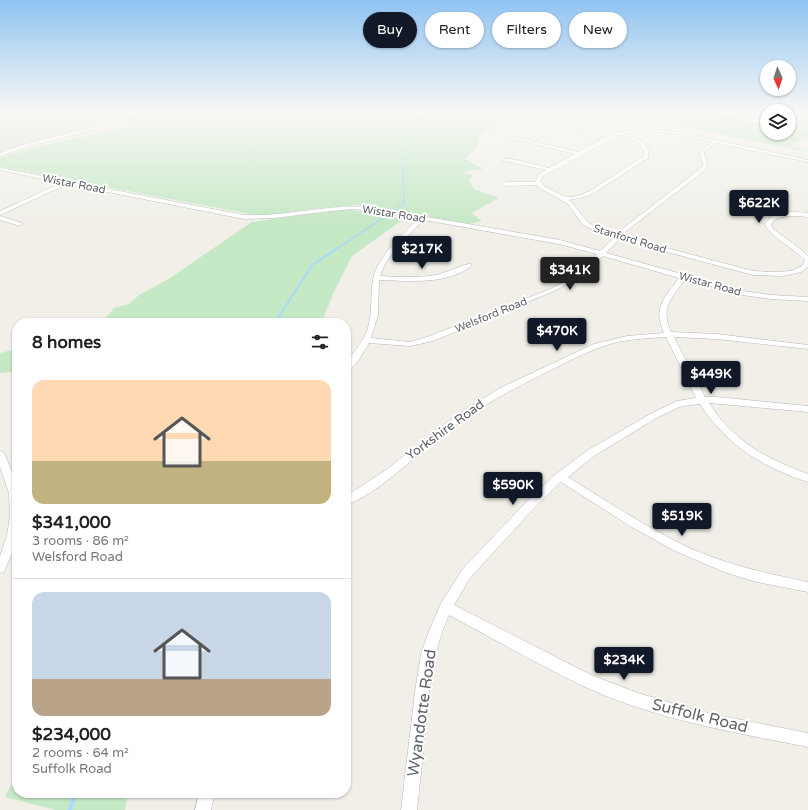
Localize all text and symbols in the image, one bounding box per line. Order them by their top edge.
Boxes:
chip: Buy [363,12,417,48]
chip: Rent [425,12,484,48]
chip: Filters [492,12,561,48]
chip: New [569,12,627,48]
north arrow [760,60,796,96]
map controls [760,60,796,140]
button: layers [760,104,796,140]
street label: Wistar Road [41,172,107,197]
pin: $622K [731,190,787,224]
text: $622K [738,195,780,211]
street label: Wistar Road [361,203,427,225]
street label: Stanford Road [592,222,668,256]
pin: $217K [394,236,450,270]
text: $217K [401,241,443,257]
pin: $341K [542,257,598,291]
text: $341K [549,262,591,278]
street label: Wistar Road [677,269,743,299]
street label: Welsford Road [453,295,529,335]
pin: $470K [529,318,585,352]
text: $470K [536,323,578,339]
icon: filters [309,331,331,353]
text: 8 homes [32,332,101,353]
pin: $449K [683,361,739,395]
text: $449K [690,366,732,382]
street label: Yorkshire Road [403,396,487,464]
icon: home [146,406,218,478]
pin: $590K [485,472,541,506]
text: $590K [492,477,534,493]
pin: $519K [654,503,710,537]
text: $519K [661,508,703,524]
text: $341,000 [32,512,111,533]
text: 3 rooms · 86 m² [32,533,129,549]
text: Welsford Road [32,549,123,565]
icon: home [146,618,218,690]
pin: $234K [596,647,652,681]
street label: Wyandotte Road [403,648,441,778]
text: $234K [603,652,645,668]
street label: Suffolk Road [650,694,750,738]
text: $234,000 [32,724,111,745]
text: 2 rooms · 64 m² [32,745,129,761]
text: Suffolk Road [32,761,112,777]

